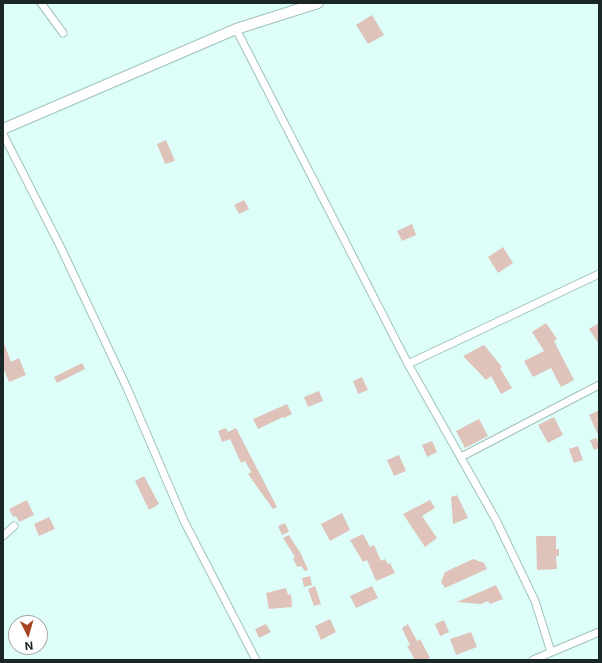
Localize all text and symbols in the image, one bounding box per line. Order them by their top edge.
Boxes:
north arrow [8,615,48,655]
text: N [24,639,34,653]

